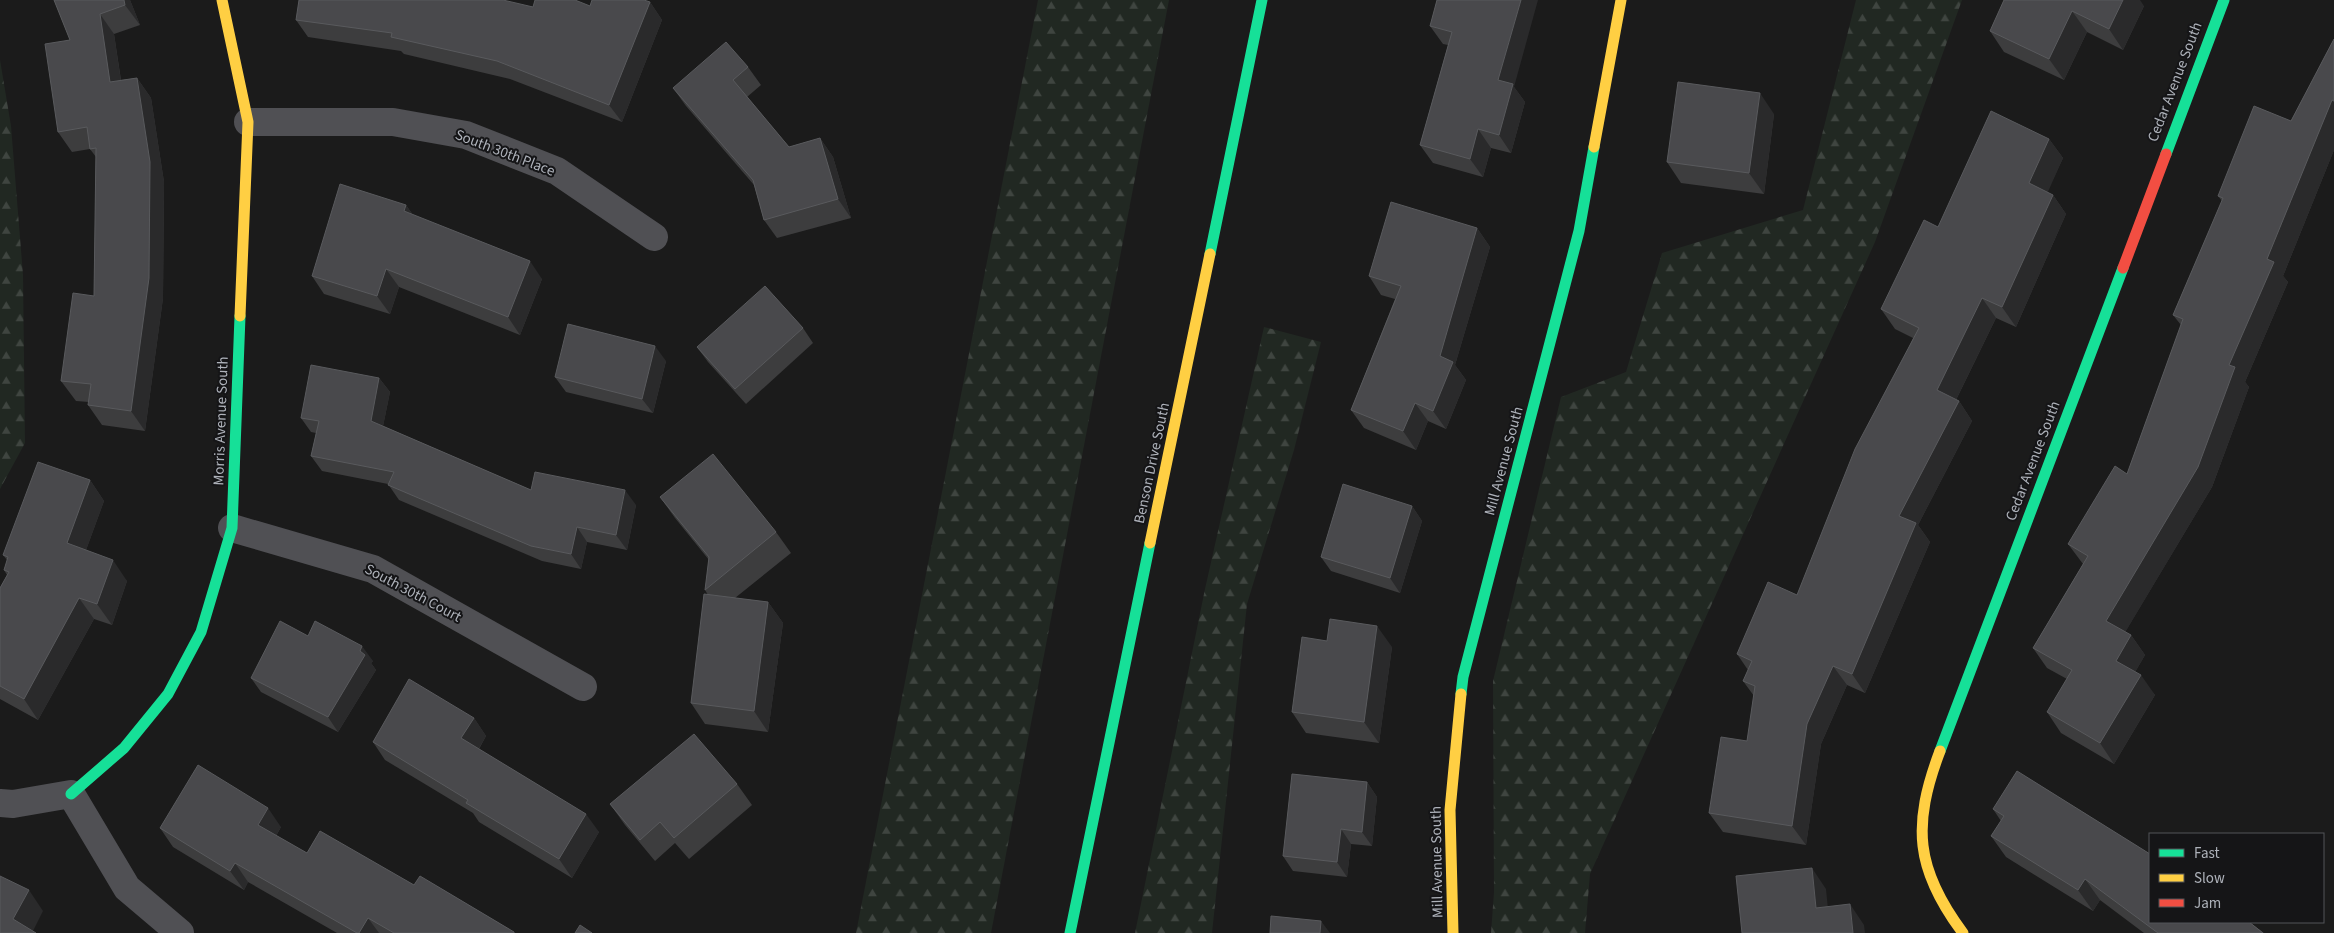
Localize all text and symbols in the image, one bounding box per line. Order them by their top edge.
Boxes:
street label: Cedar Avenue South [2142,19,2208,145]
street label: South 30th Place [452,124,558,182]
street label: Morris Avenue South [208,356,234,486]
street label: Cedar Avenue South [2000,398,2066,524]
street label: Benson Drive South [1129,401,1175,525]
street label: Mill Avenue South [1479,404,1529,518]
street label: South 30th Court [361,559,465,627]
street label: Mill Avenue South [1426,806,1448,918]
legend [2149,833,2324,923]
text: Fast [2194,843,2220,864]
text: Slow [2194,868,2225,889]
text: Jam [2194,893,2221,914]

